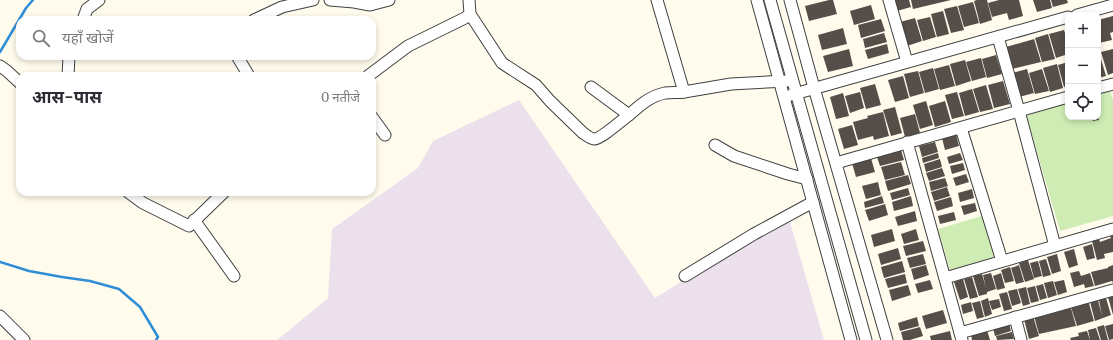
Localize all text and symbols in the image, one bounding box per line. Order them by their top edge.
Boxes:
map controls [1065,12,1101,120]
button: + [1065,12,1101,48]
search box [16,16,376,60]
icon: search [30,27,52,49]
text: यहाँ खोजें [62,28,113,47]
button: − [1065,48,1101,84]
button: locate [1065,84,1101,120]
text: आस-पास [32,86,102,108]
text: 0 नतीजे [321,89,360,106]

